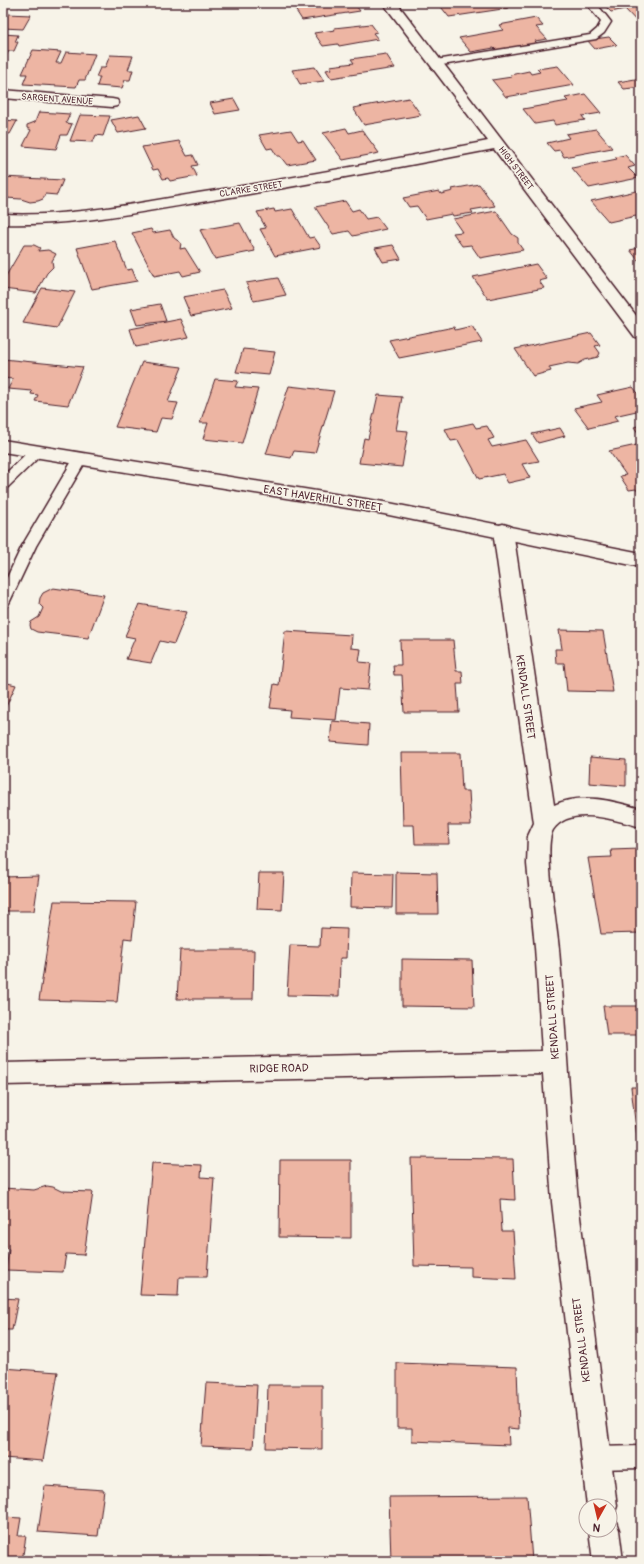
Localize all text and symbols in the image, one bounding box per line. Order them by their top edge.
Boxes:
street label: SARGENT AVENUE [21,92,93,108]
street label: HIGH STREET [496,144,535,192]
street label: CLARKE STREET [219,179,283,200]
street label: EAST HAVERHILL STREET [262,483,383,514]
street label: KENDALL STREET [513,654,538,740]
street label: KENDALL STREET [543,974,562,1060]
street label: RIDGE ROAD [249,1061,309,1076]
street label: KENDALL STREET [570,1297,593,1383]
north arrow [578,1498,618,1538]
text: N [592,1520,601,1534]

